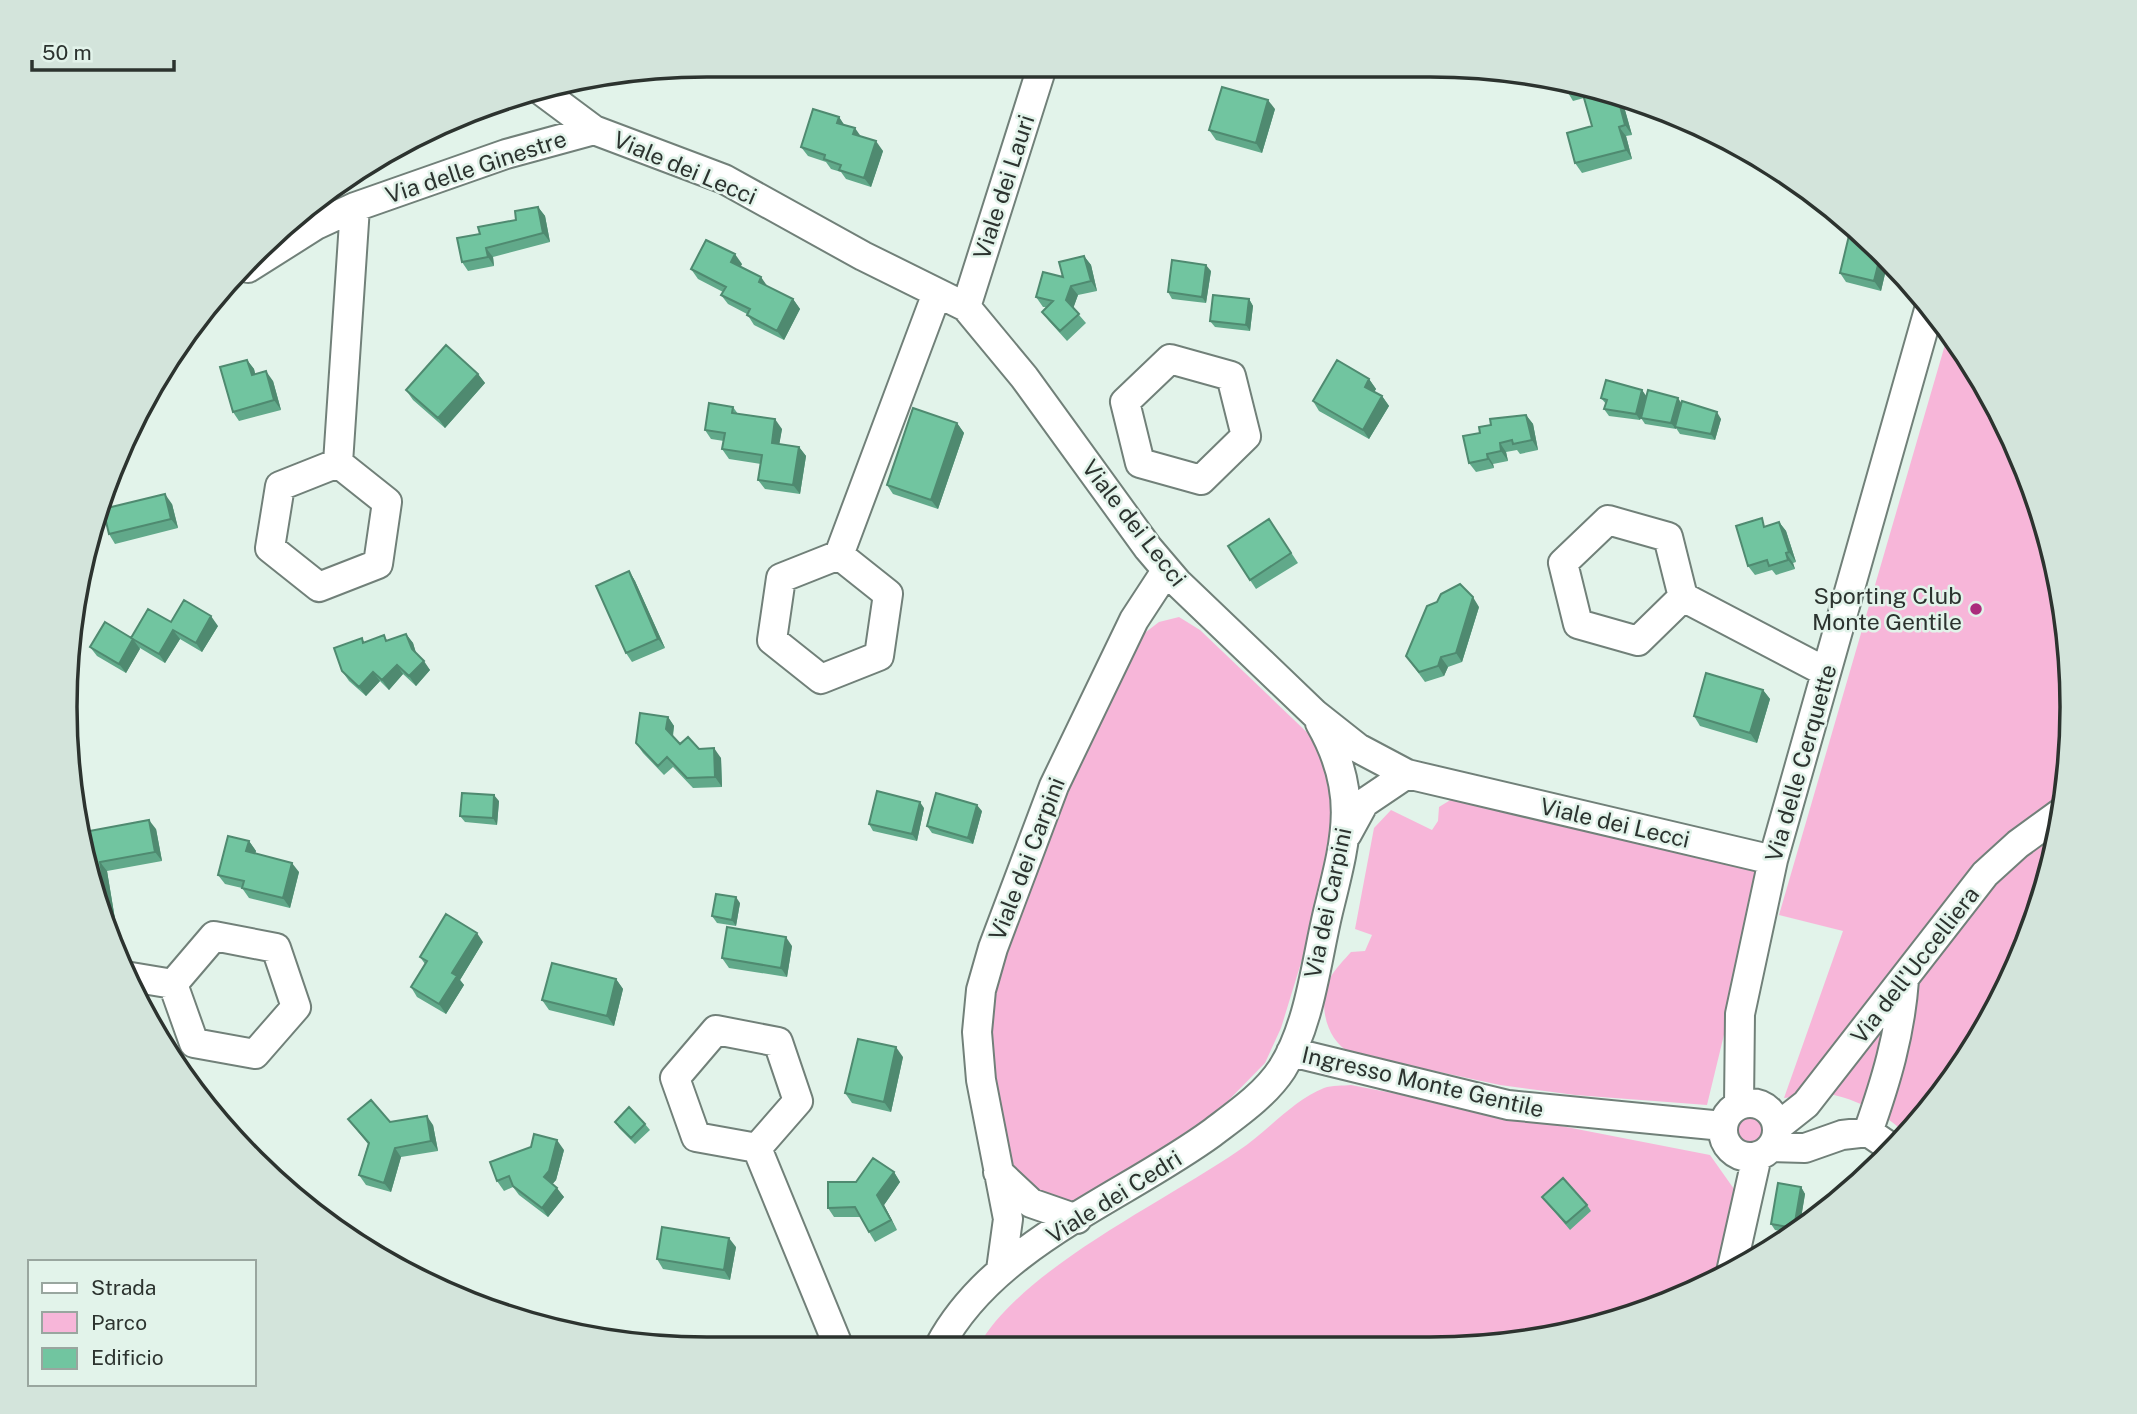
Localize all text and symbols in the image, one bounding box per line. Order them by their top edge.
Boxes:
scale bar [32,28,173,72]
text: 50 m [42,40,92,65]
street label: Viale dei Lauri [967,111,1040,262]
street label: Via delle Ginestre [382,125,570,208]
street label: Viale dei Lecci [610,125,761,210]
street label: Viale dei Lecci [1077,454,1192,591]
place label: Sporting Club Monte Gentile [1812,582,1962,635]
marker: Sporting Club Monte Gentile [1968,601,1984,617]
street label: Via delle Cerquette [1759,661,1842,865]
street label: Viale dei Carpini [983,774,1070,944]
street label: Viale dei Lecci [1538,792,1693,853]
street label: Via dei Carpini [1298,825,1357,981]
street label: Via dell'Uccelliera [1845,881,1984,1049]
street label: Ingresso Monte Gentile [1299,1041,1547,1123]
street label: Viale dei Cedri [1041,1144,1186,1249]
legend [28,1260,256,1386]
text: Strada [91,1275,156,1300]
text: Parco [91,1310,147,1335]
text: Edificio [91,1345,164,1370]

